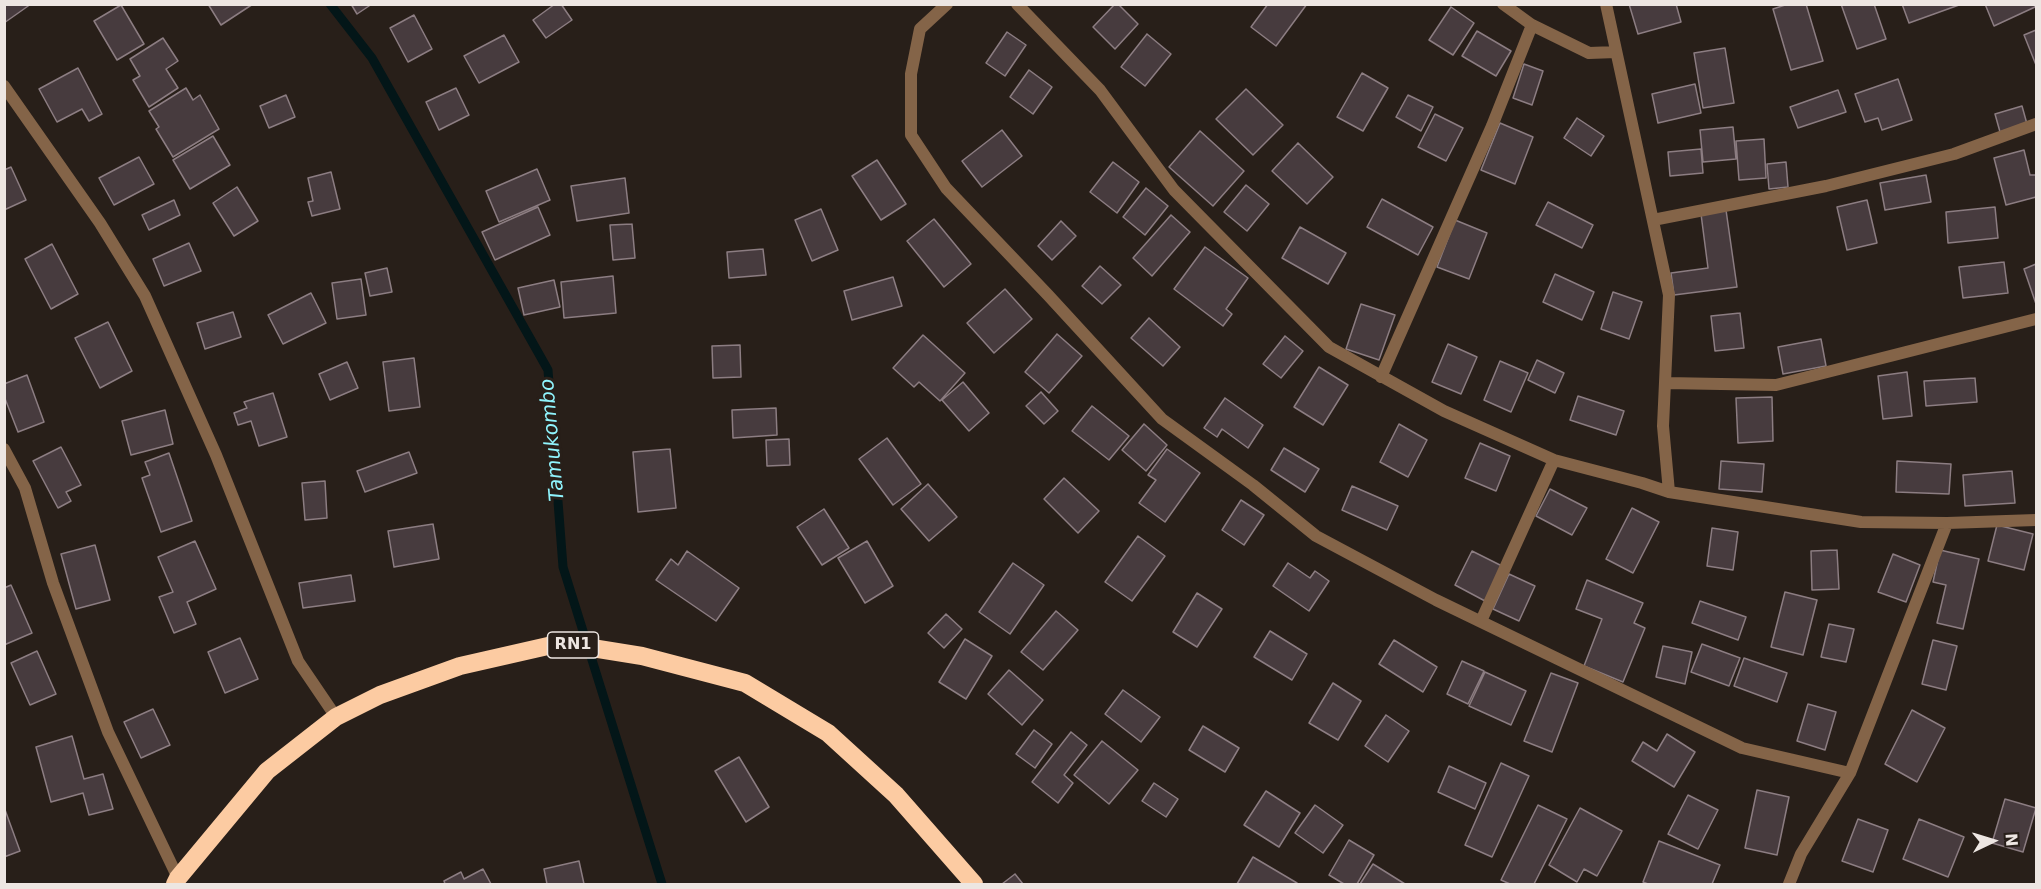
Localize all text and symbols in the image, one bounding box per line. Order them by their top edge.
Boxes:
water label: Tamukombo [536,378,570,502]
road number: RN1 [548,632,598,658]
north arrow [1963,811,2023,871]
text: N [2002,832,2021,847]

